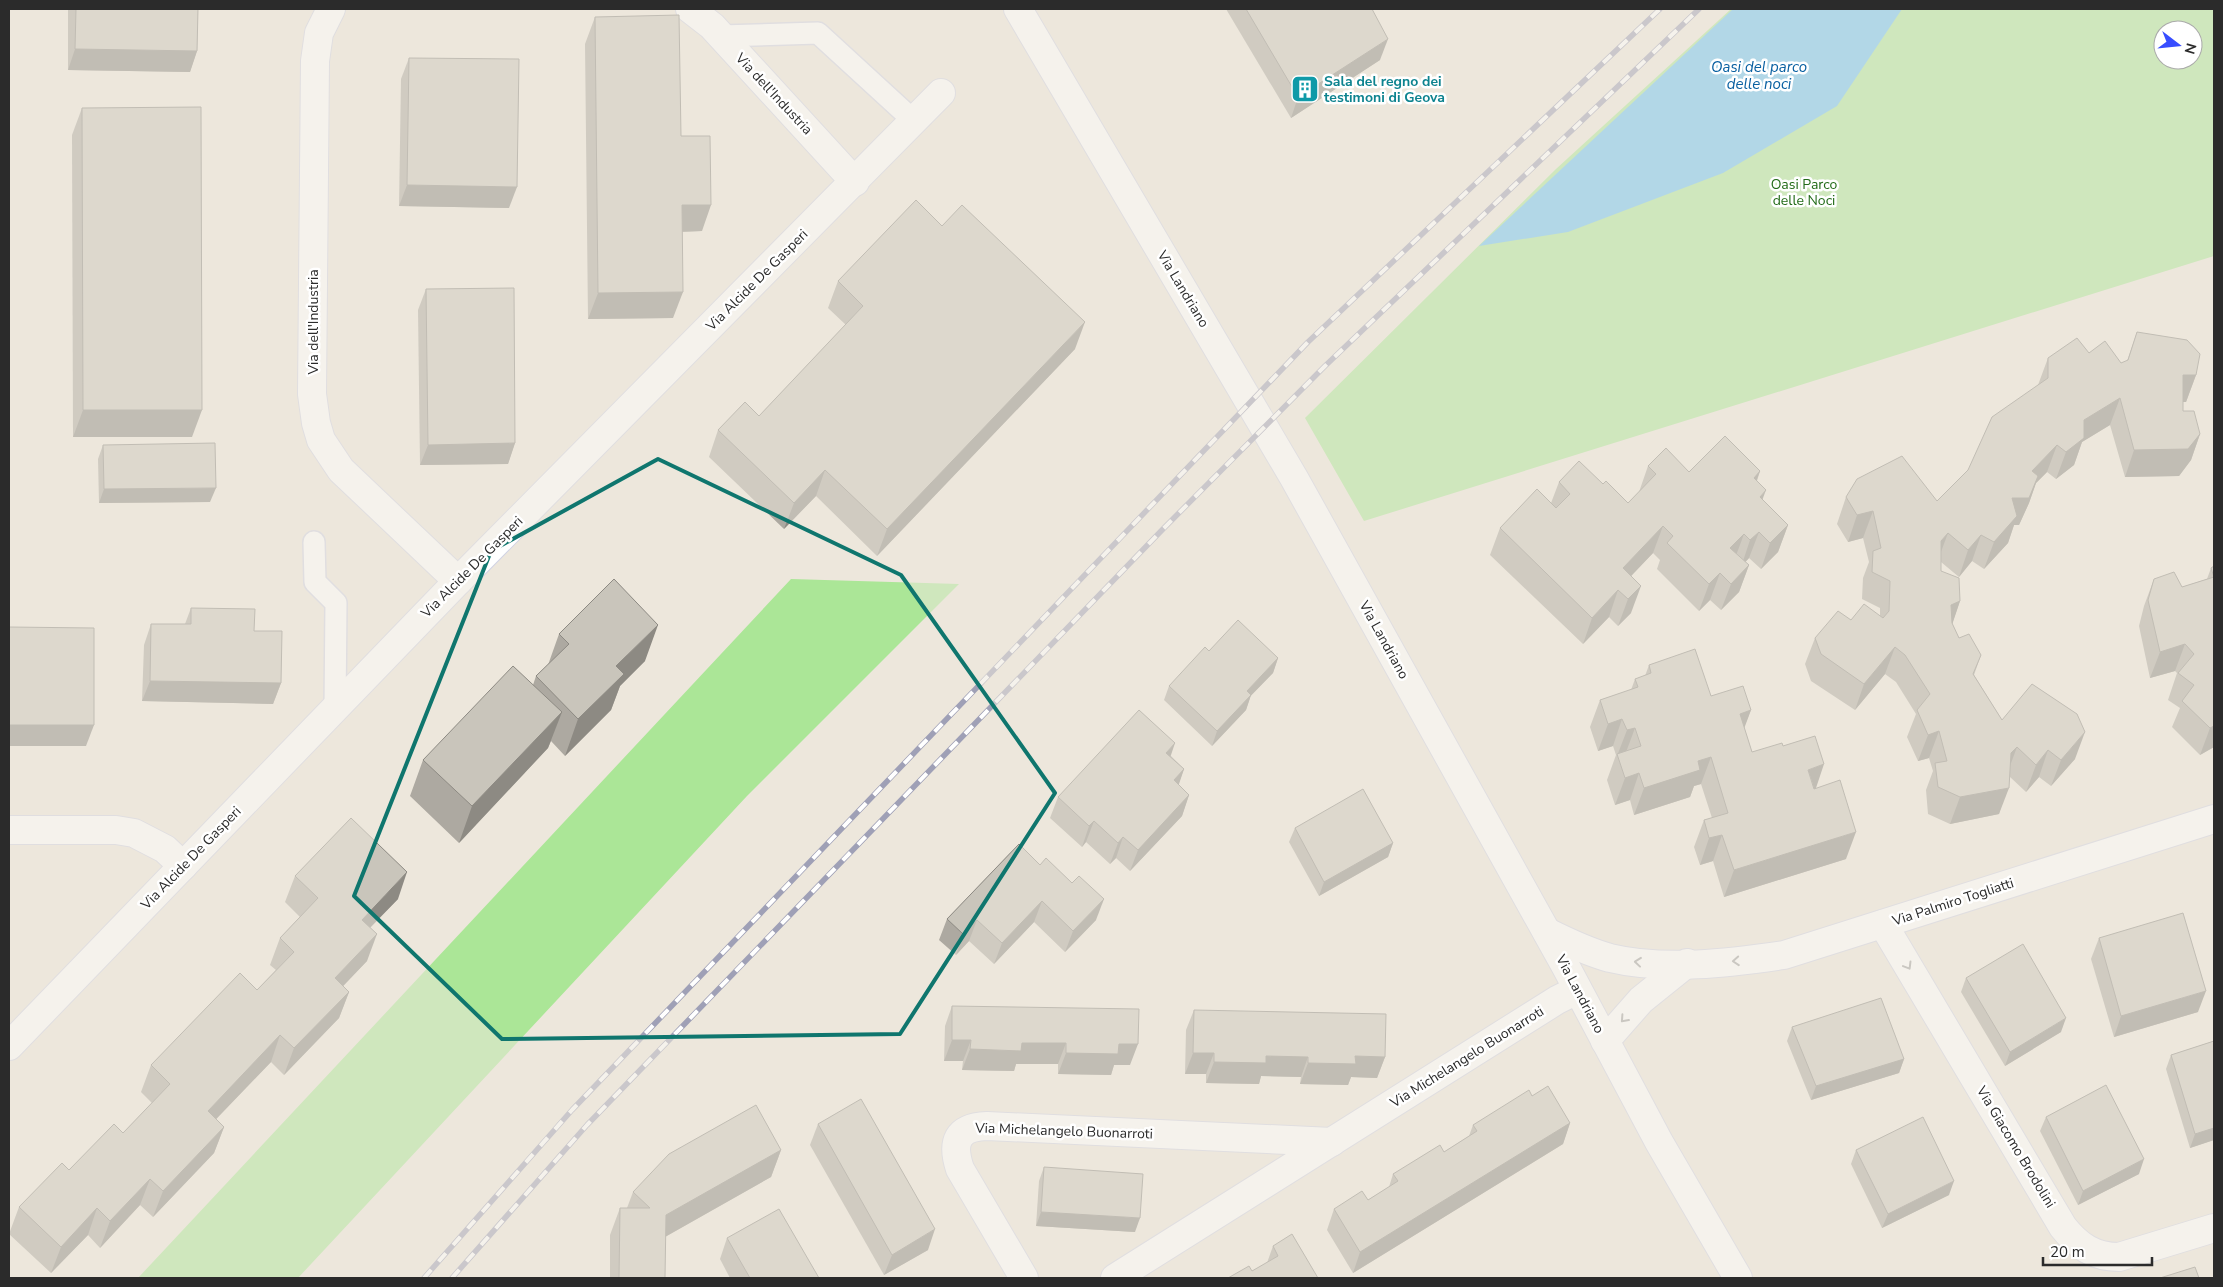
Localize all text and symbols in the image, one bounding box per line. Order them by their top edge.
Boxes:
north arrow [2153,20,2203,70]
text: N [2179,41,2201,56]
street label: Via dell'Industria [731,48,817,139]
water label: Oasi del parco delle noci [1711,57,1807,94]
place label: Sala del regno dei testimoni di Geova [1324,72,1445,107]
building icon: Sala del regno dei testimoni di Geova [1290,74,1320,104]
park label: Oasi Parco delle Noci [1771,175,1838,210]
street label: Via Alcide De Gasperi [701,225,812,336]
street label: Via Landriano [1152,246,1214,331]
street label: Via dell'Industria [304,269,323,376]
street label: Via Alcide De Gasperi [416,512,527,623]
street label: Via Landriano [1354,597,1413,683]
street label: Via Alcide De Gasperi [136,802,245,915]
street label: Via Palmiro Togliatti [1889,873,2016,931]
street label: Via Landriano [1551,950,1609,1037]
one-way arrow [1732,956,1740,967]
one-way arrow [1634,957,1642,968]
one-way arrow [1902,961,1912,970]
street label: Via Michelangelo Buonarroti [1386,1002,1547,1113]
one-way arrow [1621,1013,1630,1022]
street label: Via Giacomo Brodolini [1972,1082,2060,1211]
street label: Via Michelangelo Buonarroti [974,1118,1153,1144]
scale bar [2043,1234,2152,1266]
text: 20 m [2050,1242,2085,1262]

